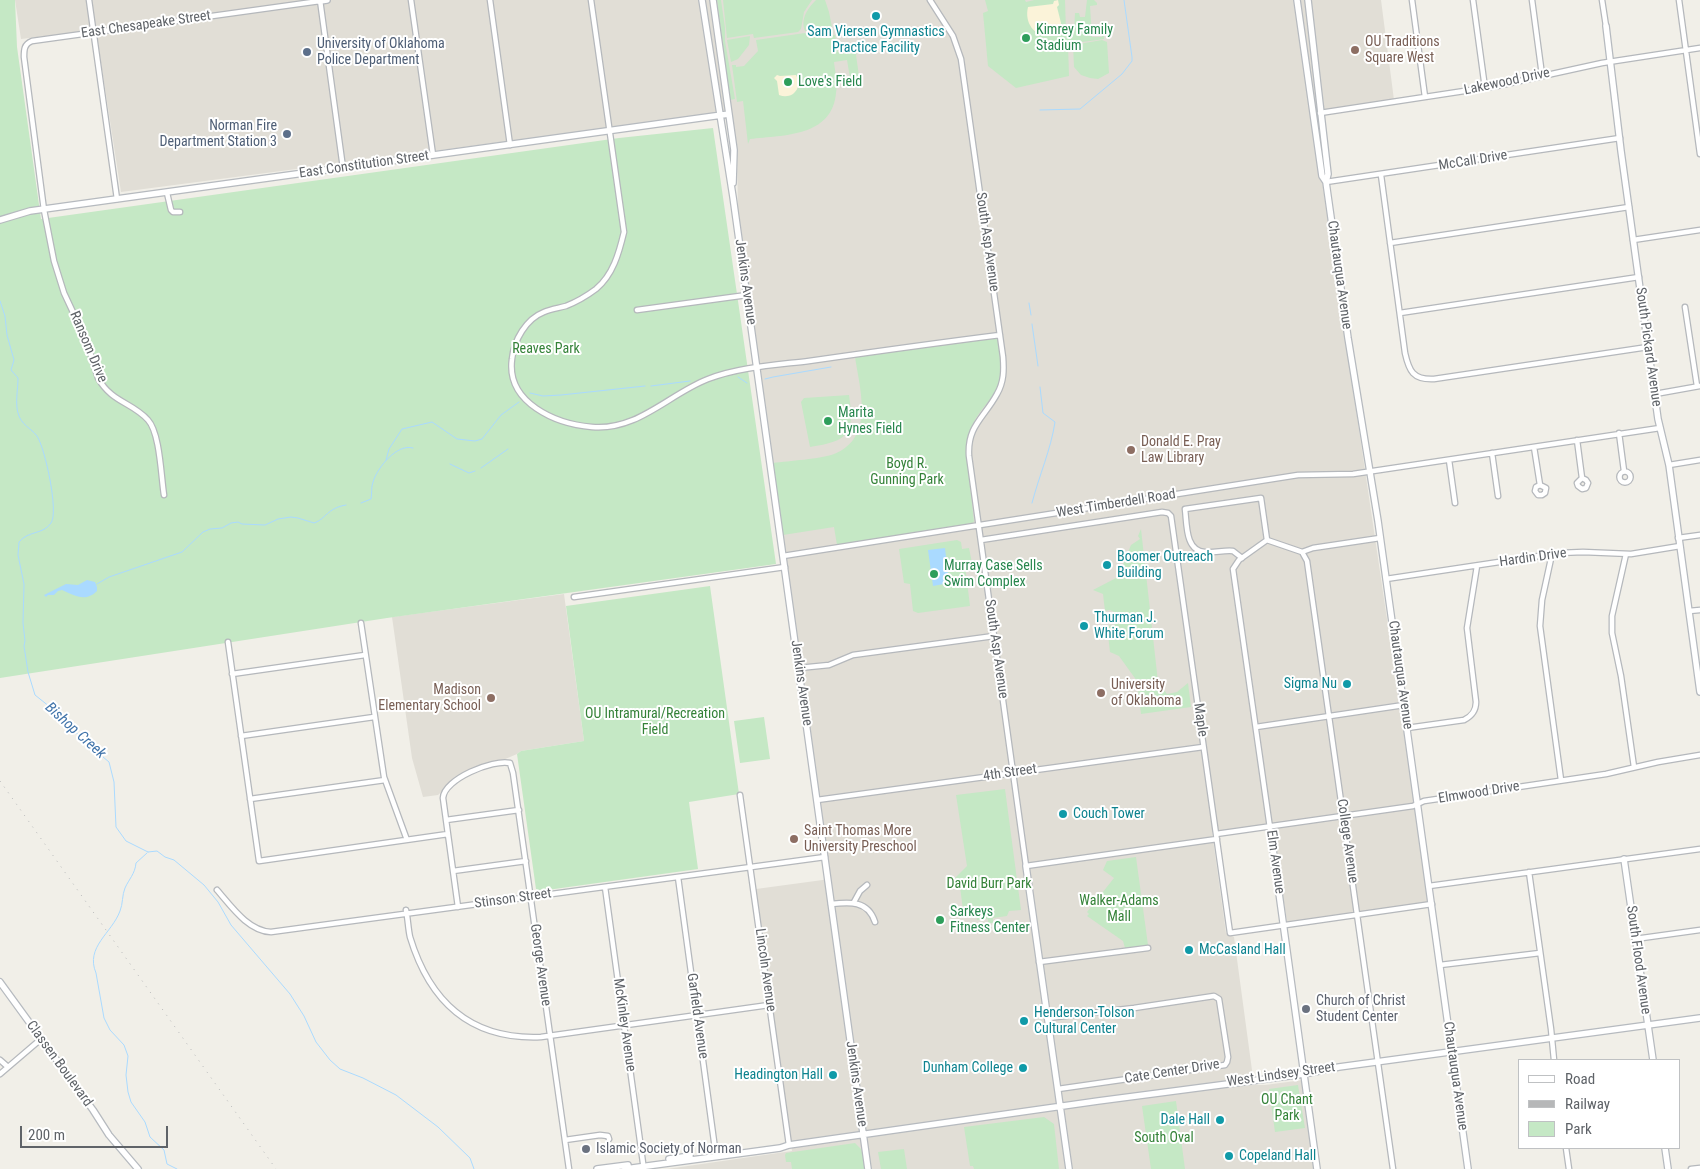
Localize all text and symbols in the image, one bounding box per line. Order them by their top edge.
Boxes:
street label: East Chesapeake Street [80,8,212,42]
marker: Sam Viersen Gymnastics Practice Facility [870,10,882,22]
place label: Kimrey Family Stadium [1036,22,1113,54]
place label: Sam Viersen Gymnastics Practice Facility [807,24,945,56]
marker: Kimrey Family Stadium [1020,32,1032,44]
place label: OU Traditions Square West [1365,34,1440,66]
place label: University of Oklahoma Police Department [317,36,445,68]
marker: OU Traditions Square West [1349,44,1361,56]
marker: University of Oklahoma Police Department [301,46,313,58]
street label: Lakewood Drive [1463,65,1551,99]
place label: Love's Field [798,74,862,90]
marker: Love's Field [782,76,794,88]
place label: Norman Fire Department Station 3 [159,118,277,150]
marker: Norman Fire Department Station 3 [281,128,293,140]
street label: McCall Drive [1437,147,1509,175]
street label: East Constitution Street [298,148,430,182]
street label: South Asp Avenue [972,191,1002,293]
street label: Chautauqua Avenue [1323,219,1355,331]
street label: Jenkins Avenue [731,238,759,326]
street label: South Pickard Avenue [1631,286,1665,408]
street label: Ransom Drive [65,309,111,385]
park label: Reaves Park [512,341,580,357]
place label: Marita Hynes Field [838,405,902,438]
marker: Marita Hynes Field [822,415,834,427]
place label: Donald E. Pray Law Library [1141,434,1221,467]
marker: Donald E. Pray Law Library [1125,444,1137,456]
park label: Boyd R. Gunning Park [870,456,944,488]
street label: West Timberdell Road [1055,486,1177,522]
street label: Hardin Drive [1498,545,1568,571]
place label: Boomer Outreach Building [1117,549,1213,582]
place label: Murray Case Sells Swim Complex [944,558,1043,590]
marker: Boomer Outreach Building [1101,559,1113,571]
marker: Murray Case Sells Swim Complex [928,568,940,580]
street label: South Asp Avenue [981,598,1011,700]
place label: Thurman J. White Forum [1094,610,1164,642]
street label: Chautauqua Avenue [1384,619,1416,731]
marker: Thurman J. White Forum [1078,620,1090,632]
street label: Jenkins Avenue [787,639,815,727]
place label: Sigma Nu [1284,676,1337,692]
place label: University of Oklahoma [1111,677,1181,710]
marker: Sigma Nu [1341,678,1353,690]
place label: Madison Elementary School [378,682,481,714]
marker: University of Oklahoma [1095,687,1107,699]
marker: Madison Elementary School [485,692,497,704]
water label: Bishop Creek [41,699,109,763]
street label: Maple [1189,702,1211,738]
park label: OU Intramural/Recreation Field [585,706,725,739]
street label: 4th Street [982,761,1038,785]
street label: Elmwood Drive [1437,778,1521,808]
street label: College Avenue [1333,798,1361,884]
place label: Couch Tower [1073,806,1145,822]
marker: Couch Tower [1057,808,1069,820]
place label: Saint Thomas More University Preschool [804,823,917,856]
street label: Elm Avenue [1262,829,1288,895]
marker: Saint Thomas More University Preschool [788,833,800,845]
park label: David Burr Park [946,876,1032,892]
street label: Stinson Street [473,885,553,913]
park label: Walker-Adams Mall [1079,893,1159,926]
place label: Sarkeys Fitness Center [950,904,1030,936]
street label: South Flood Avenue [1622,905,1654,1015]
marker: Sarkeys Fitness Center [934,914,946,926]
street label: George Avenue [526,923,554,1007]
street label: Lincoln Avenue [751,927,779,1013]
place label: McCasland Hall [1199,942,1286,958]
marker: McCasland Hall [1183,944,1195,956]
street label: Garfield Avenue [683,972,711,1060]
street label: McKinley Avenue [609,977,639,1073]
place label: Church of Christ Student Center [1316,993,1405,1026]
marker: Church of Christ Student Center [1300,1003,1312,1015]
place label: Henderson-Tolson Cultural Center [1034,1005,1135,1038]
marker: Henderson-Tolson Cultural Center [1018,1015,1030,1027]
street label: Classen Boulevard [22,1018,96,1110]
street label: Chautauqua Avenue [1439,1020,1471,1132]
street label: Jenkins Avenue [842,1040,870,1128]
street label: Cate Center Drive [1123,1056,1221,1088]
street label: West Lindsey Street [1226,1059,1336,1091]
legend [1518,1059,1680,1149]
place label: Dunham College [923,1060,1013,1076]
marker: Dunham College [1017,1062,1029,1074]
place label: Headington Hall [734,1067,823,1083]
marker: Headington Hall [827,1069,839,1081]
text: Road [1565,1070,1595,1088]
park label: OU Chant Park [1261,1092,1313,1124]
text: Railway [1565,1095,1610,1113]
place label: Dale Hall [1161,1112,1210,1128]
marker: Dale Hall [1214,1114,1226,1126]
scale bar [22,1116,170,1148]
text: Park [1565,1120,1592,1138]
text: 200 m [28,1126,65,1144]
park label: South Oval [1134,1130,1194,1146]
place label: Islamic Society of Norman [596,1141,742,1157]
marker: Islamic Society of Norman [580,1143,592,1155]
place label: Copeland Hall [1239,1148,1316,1164]
marker: Copeland Hall [1223,1150,1235,1162]

